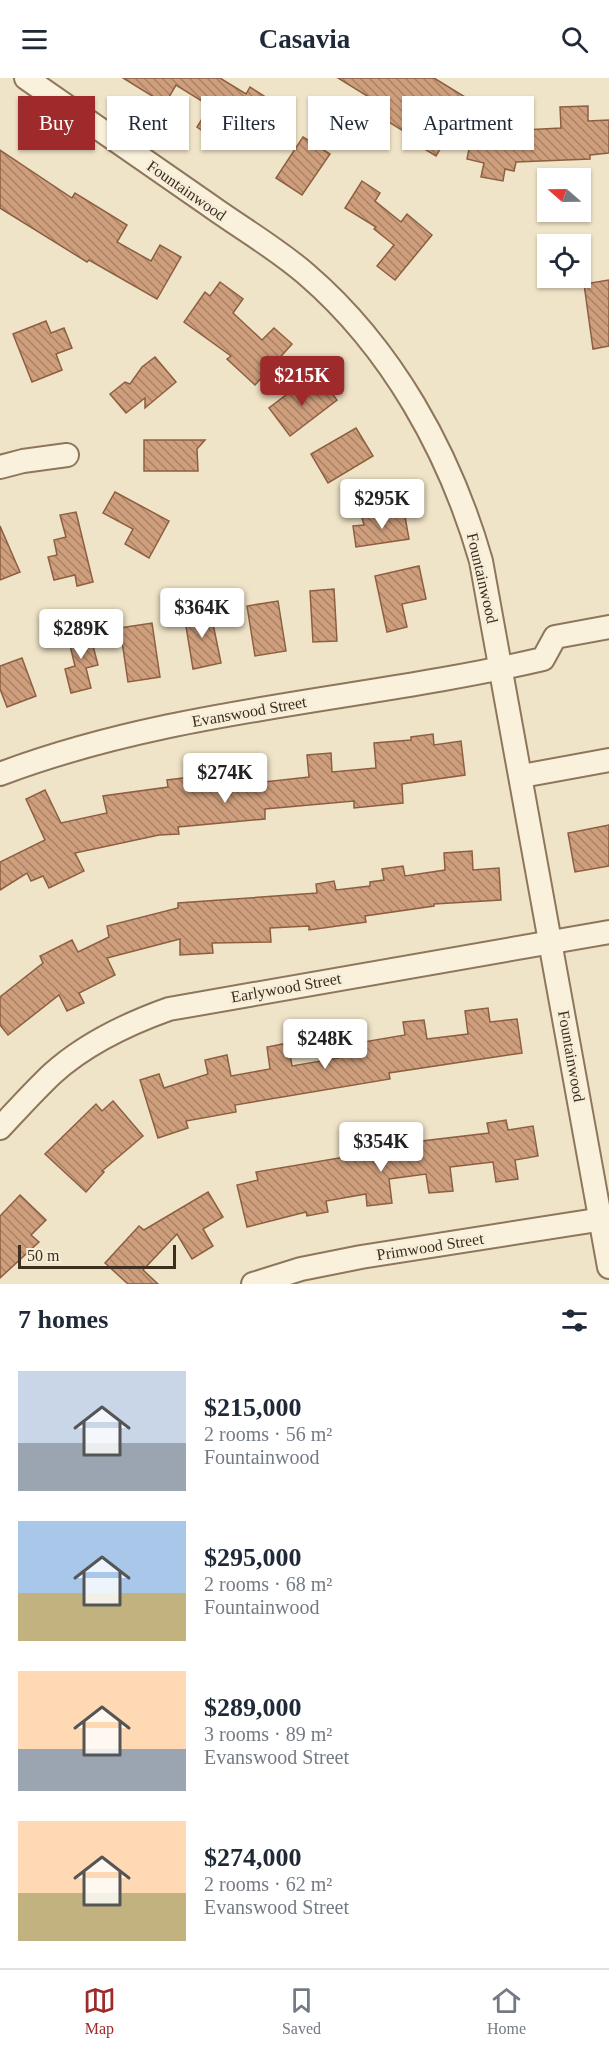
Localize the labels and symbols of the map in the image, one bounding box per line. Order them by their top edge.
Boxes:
street label: Fountainwood [144,157,229,224]
north arrow [537,168,591,222]
pin: $215K [260,356,344,407]
pin: $295K [340,479,424,530]
street label: Fountainwood [464,531,501,625]
pin: $364K [160,588,244,639]
pin: $289K [39,609,123,660]
street label: Evanswood Street [190,693,308,730]
pin: $274K [183,753,267,804]
street label: Earlywood Street [230,969,343,1007]
street label: Fountainwood [555,1009,588,1103]
pin: $248K [283,1019,367,1070]
pin: $354K [339,1122,423,1173]
street label: Primwood Street [375,1230,485,1263]
scale bar [18,1242,176,1270]

